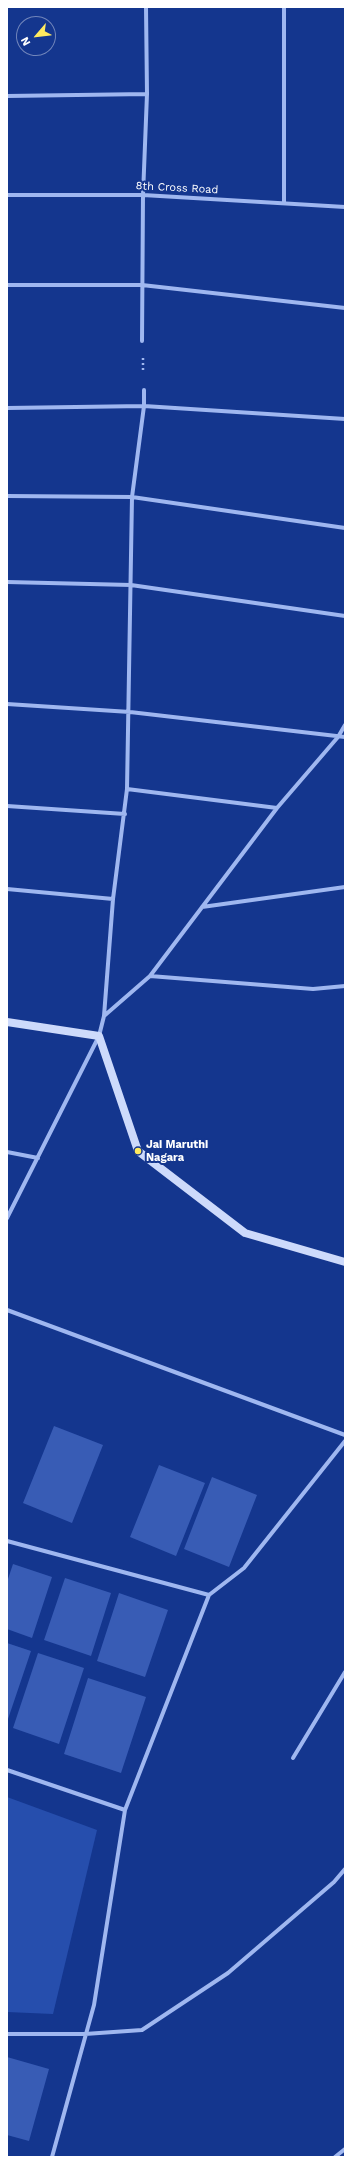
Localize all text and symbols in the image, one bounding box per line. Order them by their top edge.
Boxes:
north arrow [16,16,56,56]
text: N [18,35,33,48]
street label: 8th Cross Road [135,179,219,197]
place label: Jai Maruthi Nagara [146,1138,208,1164]
marker: Jai Maruthi Nagara [133,1146,143,1156]

